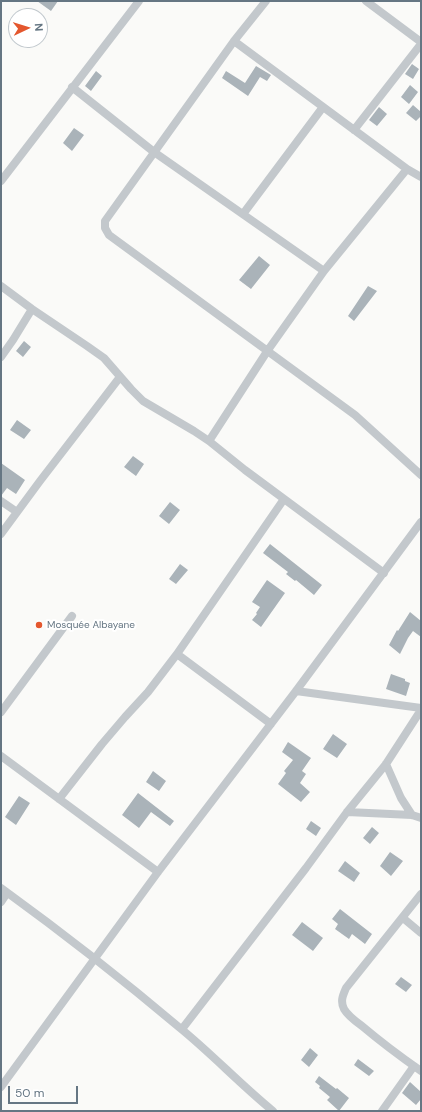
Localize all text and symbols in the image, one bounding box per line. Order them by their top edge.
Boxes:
north arrow [8,8,48,48]
text: N [32,23,46,32]
place label: Mosquée Albayane [47,619,135,631]
marker: Mosquée Albayane [34,620,44,630]
scale bar [10,1078,80,1104]
text: 50 m [15,1085,44,1101]

